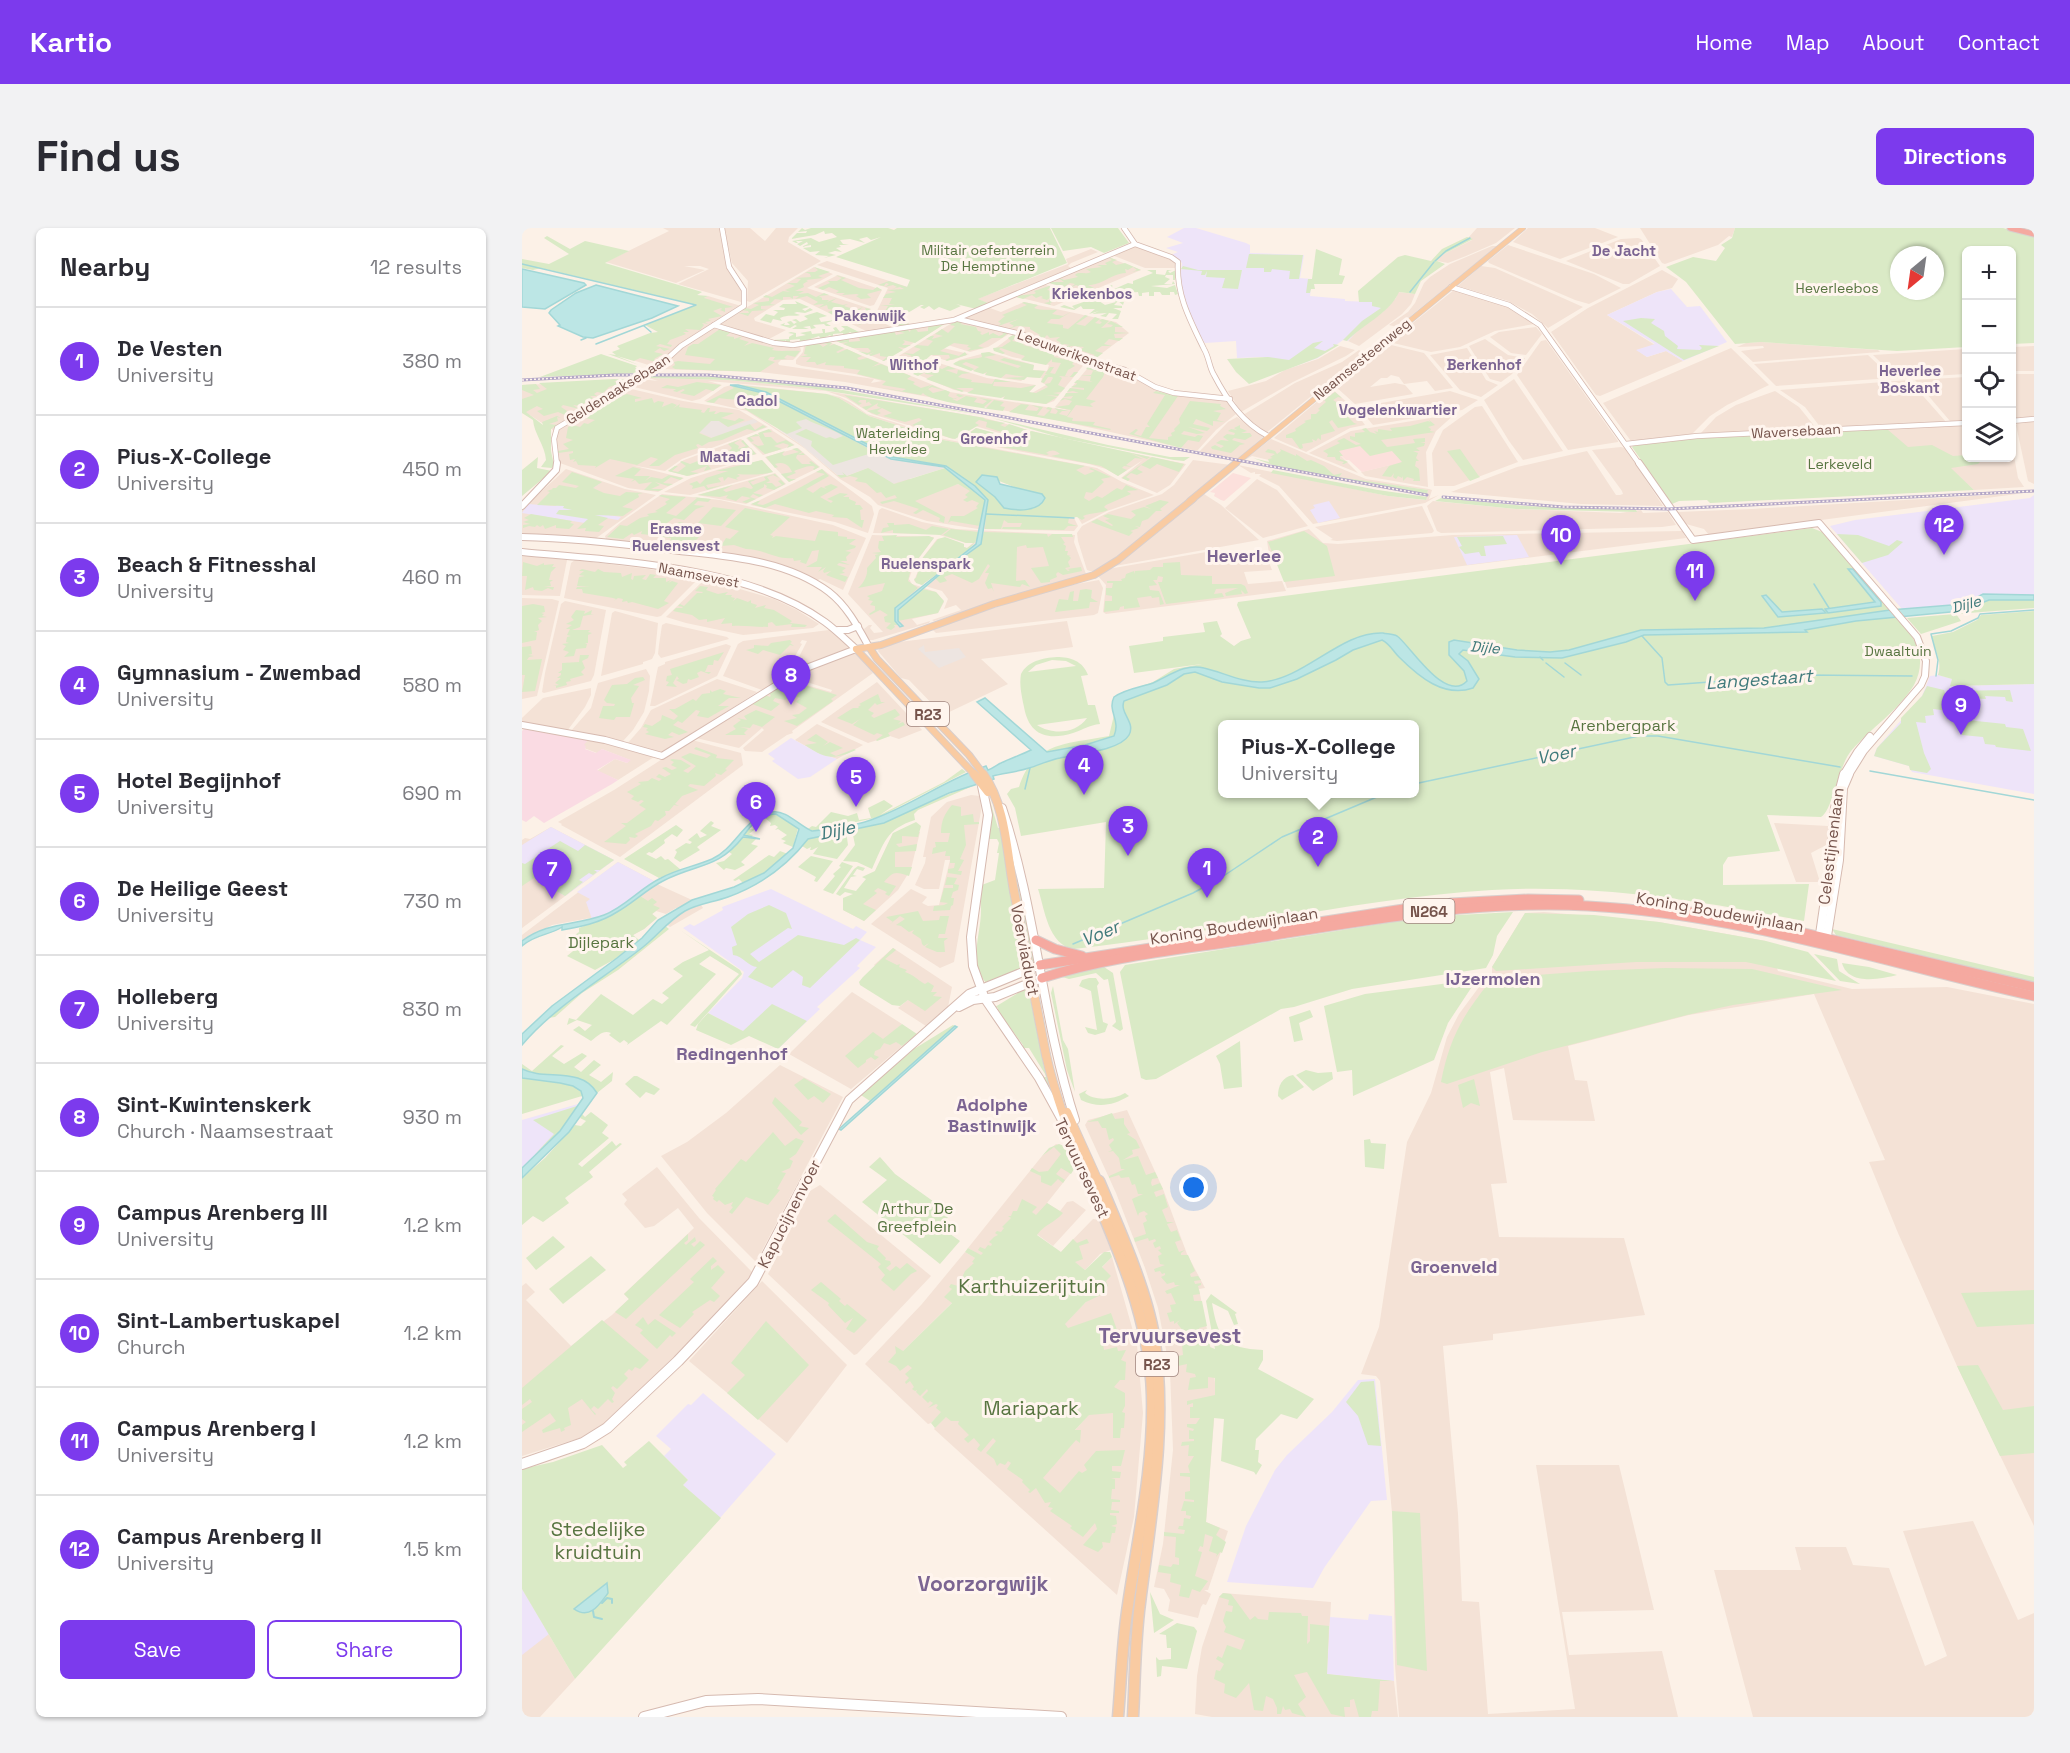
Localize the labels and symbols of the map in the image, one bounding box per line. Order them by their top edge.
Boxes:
park label: Militair oefenterrein De Hemptinne [921,241,1055,275]
district label: De Jacht [1592,241,1656,260]
north arrow [1890,246,1944,300]
park label: Heverleebos [1795,279,1879,297]
district label: Kriekenbos [1052,284,1132,303]
district label: Pakenwijk [834,306,906,325]
street label: Naamsesteenweg [1310,314,1414,404]
street label: Leeuwerikenstraat [1015,325,1139,385]
street label: Geldenaaksebaan [562,350,674,428]
district label: Withof [889,355,939,374]
district label: Berkenhof [1446,355,1522,374]
district label: Heverlee Boskant [1879,361,1941,397]
district label: Cadol [737,391,777,410]
district label: Vogelenkwartier [1339,400,1457,419]
street label: Waversebaan [1751,420,1841,442]
park label: Waterleiding Heverlee [856,424,940,458]
district label: Groenhof [960,429,1028,448]
district label: Matadi [700,447,750,466]
park label: Lerkeveld [1808,455,1872,473]
pin: 12 [1924,506,1964,555]
pin: 10 [1542,516,1580,565]
district label: Erasme Ruelensvest [632,519,720,555]
district label: Heverlee [1207,544,1281,567]
pin: 11 [1676,552,1714,601]
district label: Ruelenspark [881,554,971,573]
street label: Naamsevest [657,558,741,592]
water label: Dijle [1949,591,1984,617]
water label: Dijle [1469,636,1502,658]
park label: Dwaaltuin [1865,642,1931,660]
pin: 8 [772,656,810,705]
water label: Langestaart [1705,664,1815,694]
pin: 9 [1942,686,1980,735]
road number: R23 [907,702,949,726]
park label: Arenbergpark [1570,715,1676,736]
water label: Voer [1535,738,1580,769]
pin: 4 [1064,746,1104,795]
pin: 5 [836,758,876,807]
pin: 6 [736,782,776,832]
street label: Celestijnenlaan [1813,786,1849,906]
pin: 3 [1108,806,1148,856]
water label: Dijle [817,815,858,845]
pin: 2 [1298,818,1338,867]
pin: 1 [1188,848,1226,898]
pin: 7 [532,850,572,899]
street label: Koning Boudewijnlaan [1635,887,1805,937]
road number: N264 [1404,899,1454,923]
street label: Voerviaduct [1006,902,1044,998]
street label: Koning Boudewijnlaan [1149,902,1319,950]
water label: Voer [1078,914,1124,951]
park label: Dijlepark [568,932,634,953]
district label: IJzermolen [1445,967,1541,990]
district label: Redingenhof [676,1042,788,1065]
district label: Adolphe Bastinwijk [947,1093,1037,1137]
street label: Tervuursevest [1050,1114,1114,1222]
street label: Kapucijnenvoer [753,1156,825,1272]
your location [1179,1173,1208,1202]
park label: Arthur De Greefplein [877,1198,957,1237]
district label: Groenveld [1410,1255,1498,1278]
park label: Karthuizerijtuin [958,1273,1106,1299]
district label: Tervuursevest [1099,1322,1241,1349]
road number: R23 [1136,1352,1178,1376]
park label: Mariapark [983,1395,1079,1421]
park label: Stedelijke kruidtuin [551,1516,645,1565]
district label: Voorzorgwijk [918,1570,1049,1597]

